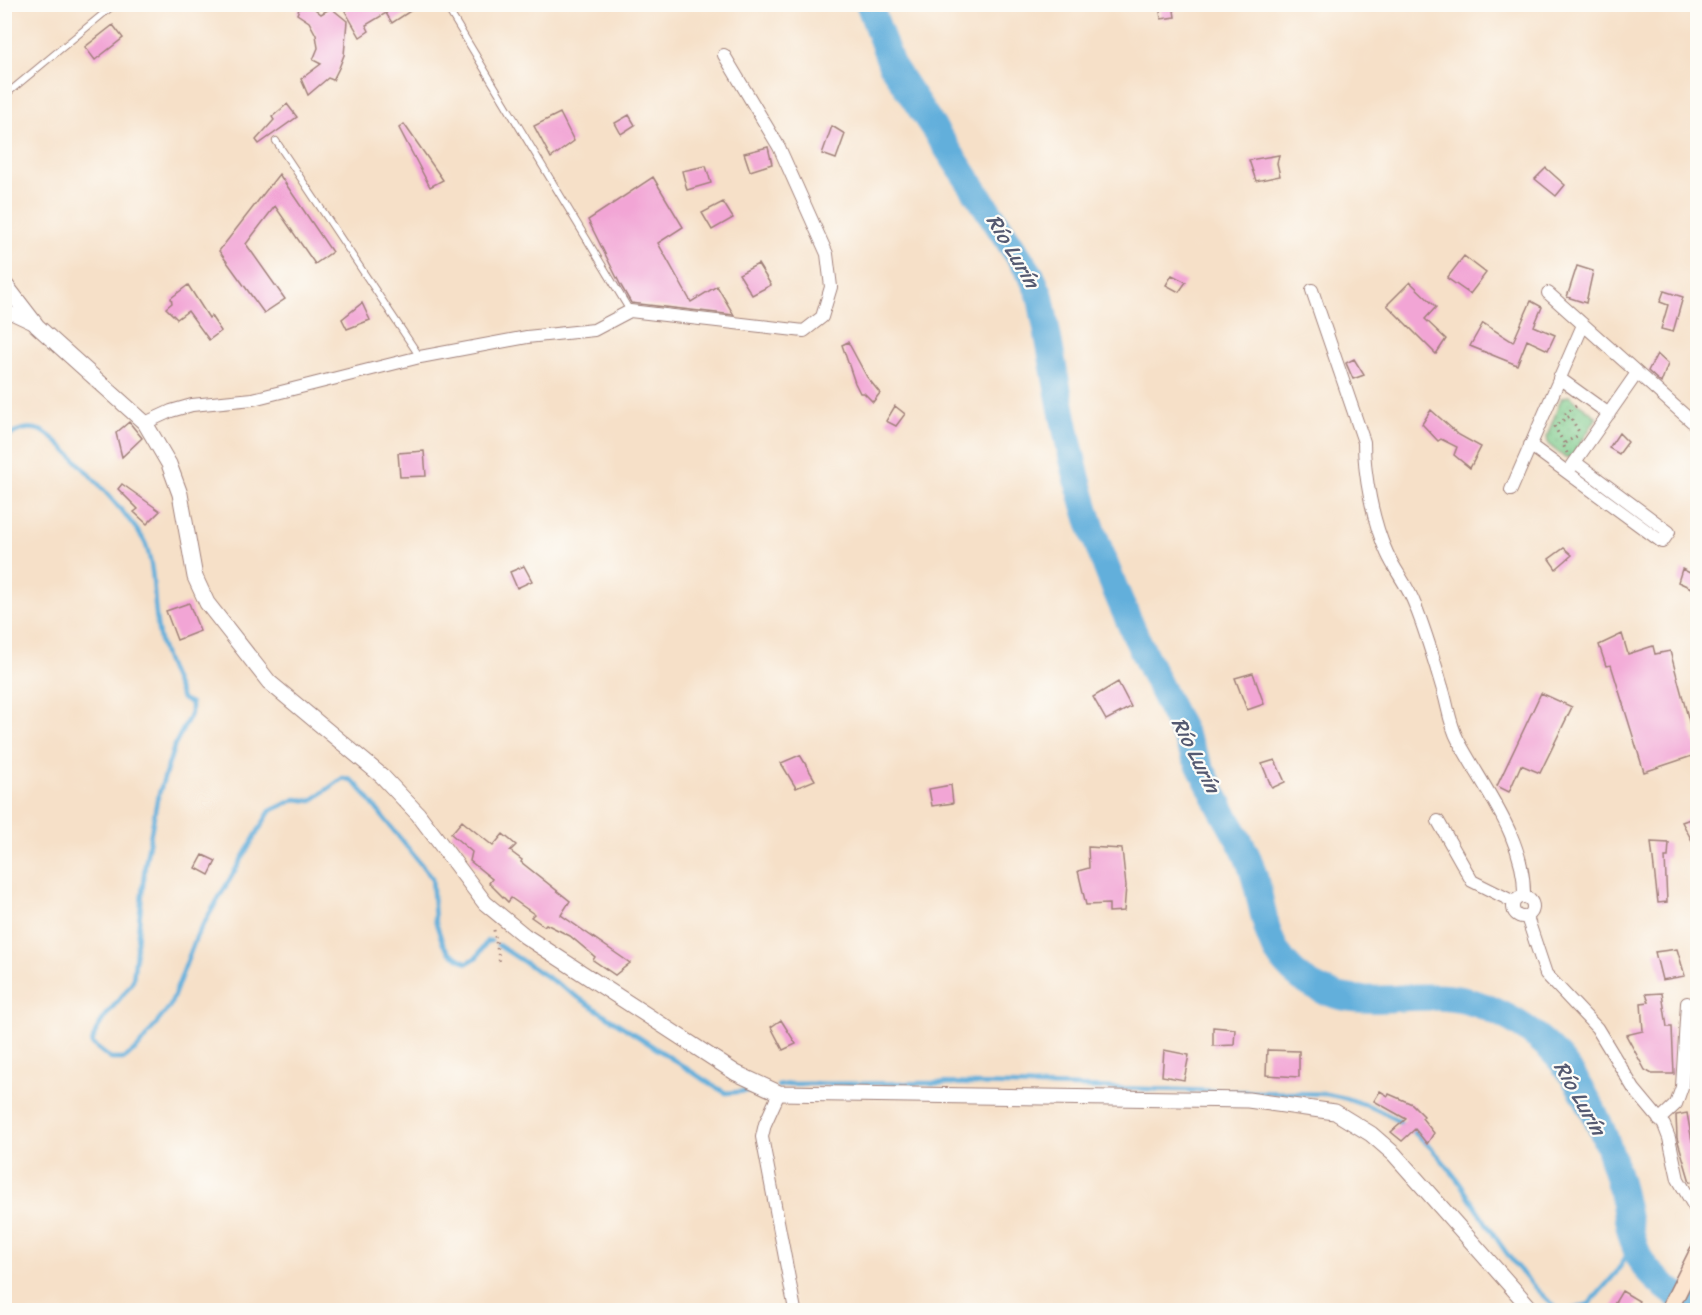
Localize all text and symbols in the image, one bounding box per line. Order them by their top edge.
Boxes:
water label: Río Lurín [976,206,1052,298]
water label: Río Lurín [1161,710,1233,802]
water label: Río Lurín [1543,1053,1618,1145]

